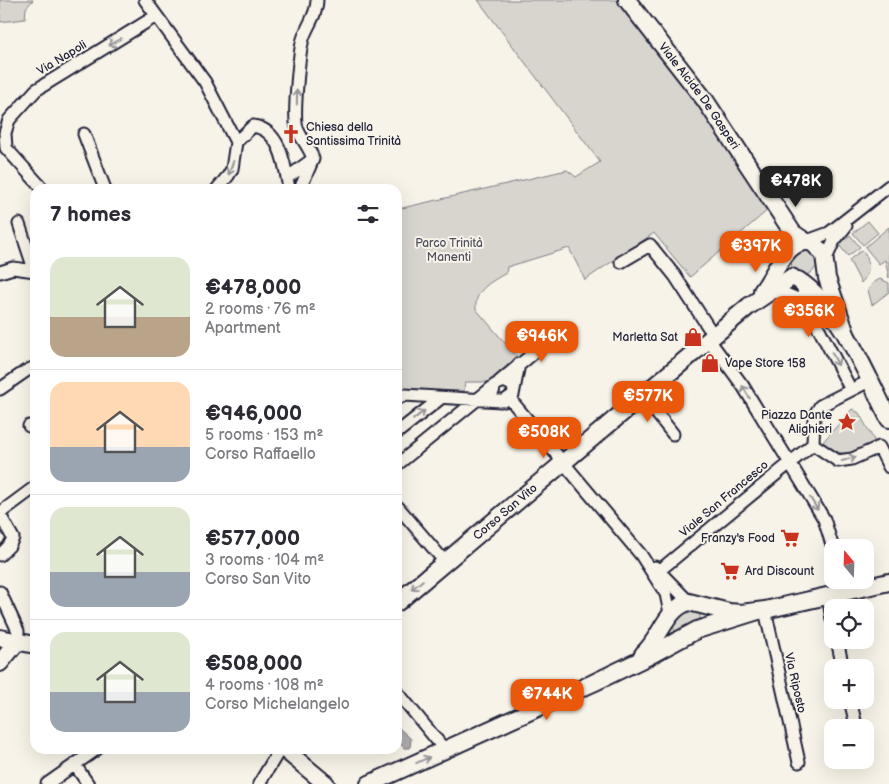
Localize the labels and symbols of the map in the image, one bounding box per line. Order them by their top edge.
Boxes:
street label: Via Napoli [34,37,90,79]
one-way arrow [109,38,123,48]
street label: Viale Alcide De Gasperi [655,39,743,152]
one-way arrow [293,89,302,105]
place label: Chiesa della Santissima Trinità [306,120,401,149]
church icon: Chiesa della Santissima Trinità [280,123,302,145]
one-way arrow [226,159,236,175]
pin: €478K [761,166,831,208]
pin: €397K [721,230,791,273]
park label: Parco Trinità Manenti [415,236,483,265]
pin: €356K [774,296,844,338]
pin: €946K [507,320,577,363]
shop icon: Marletta Sat [682,326,704,348]
place label: Marletta Sat [612,330,678,345]
one-way arrow [831,351,840,366]
shop icon: Vape Store 158 [699,352,721,374]
place label: Vape Store 158 [725,356,806,371]
pin: €577K [613,380,683,423]
one-way arrow [740,385,750,399]
place label: Piazza Dante Alighieri [761,408,832,437]
one-way arrow [413,410,426,421]
place icon: Piazza Dante Alighieri [836,411,858,433]
pin: €508K [509,416,579,459]
one-way arrow [840,454,856,463]
street label: Viale San Francesco [677,457,772,540]
street label: Corso San Vito [470,480,540,543]
one-way arrow [810,496,820,510]
supermarket icon: Franzy's Food [779,527,801,549]
place label: Franzy's Food [701,531,775,546]
north arrow [824,539,874,589]
supermarket icon: Ard Discount [719,560,741,582]
place label: Ard Discount [745,564,815,579]
one-way arrow [411,579,424,591]
street label: Via Riposto [781,651,809,715]
pin: €744K [512,678,582,721]
one-way arrow [415,754,430,764]

